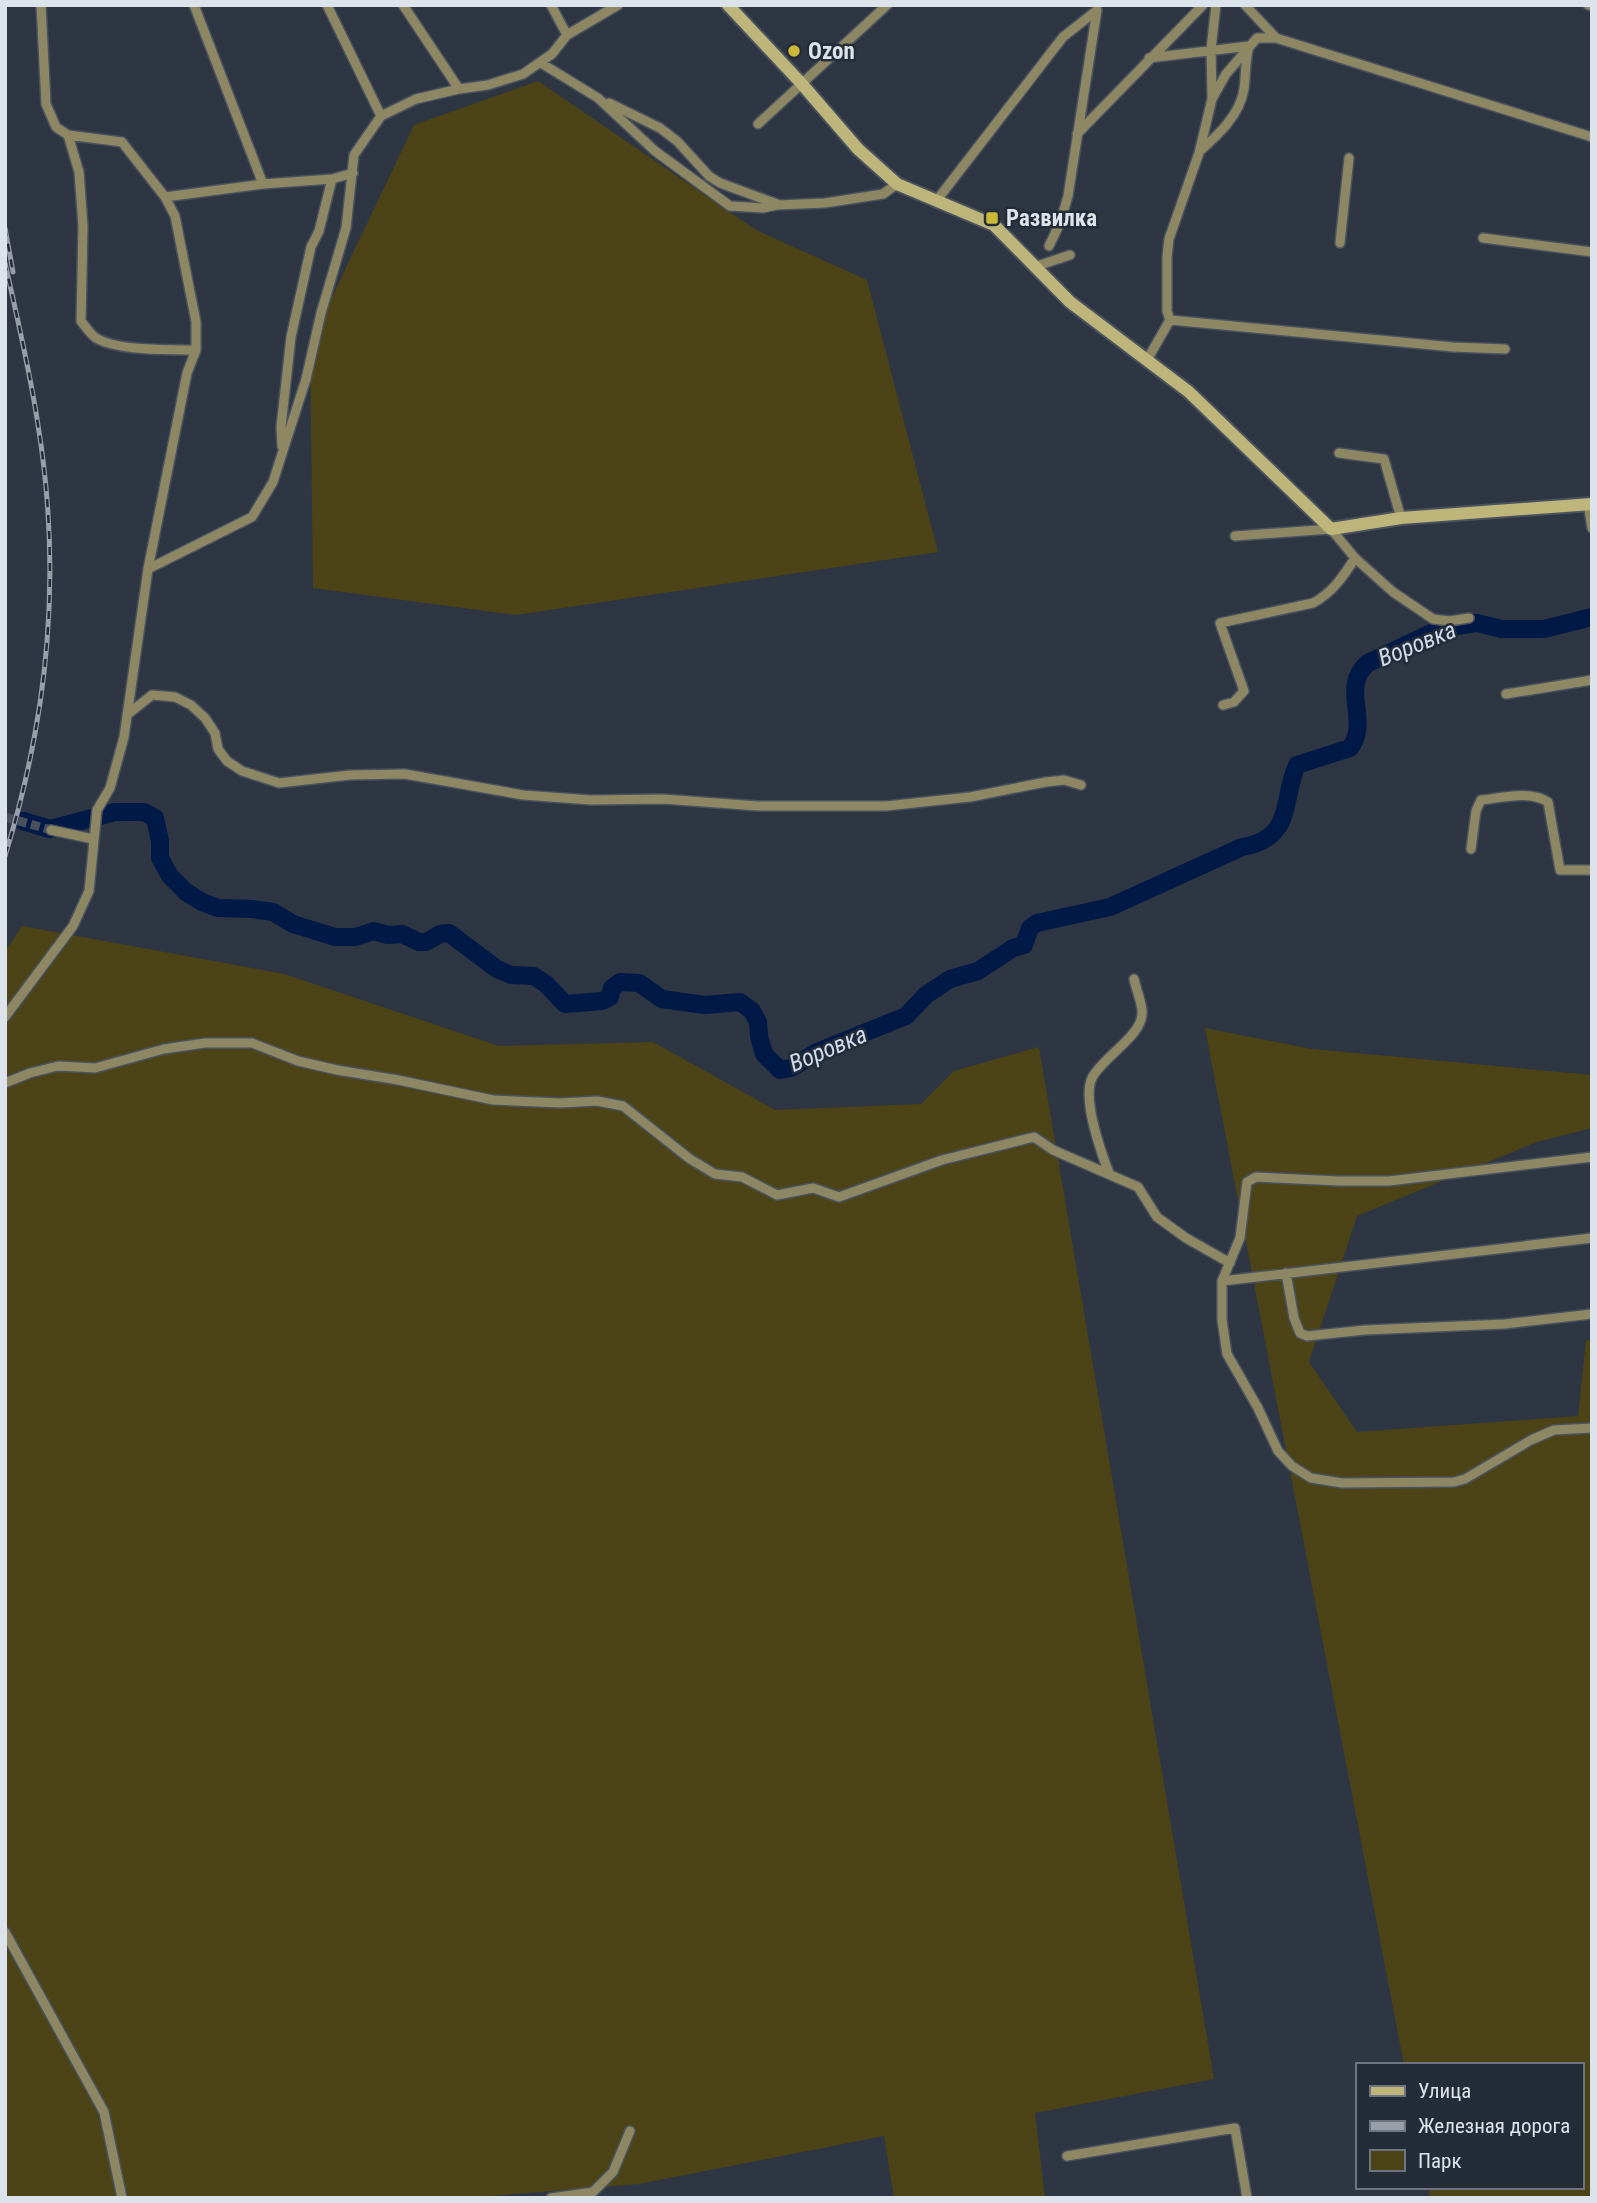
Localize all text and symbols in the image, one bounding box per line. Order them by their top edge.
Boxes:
place label: Ozon [808,38,855,65]
marker: Ozon [786,43,802,59]
place label: Развилка [1006,205,1097,232]
marker: Развилка [984,210,1000,226]
water label: Воровка [1374,616,1460,672]
water label: Воровка [785,1020,871,1078]
legend [1356,2063,1583,2189]
text: Улица [1418,2079,1471,2103]
text: Железная дорога [1418,2114,1570,2138]
text: Парк [1418,2149,1462,2173]

